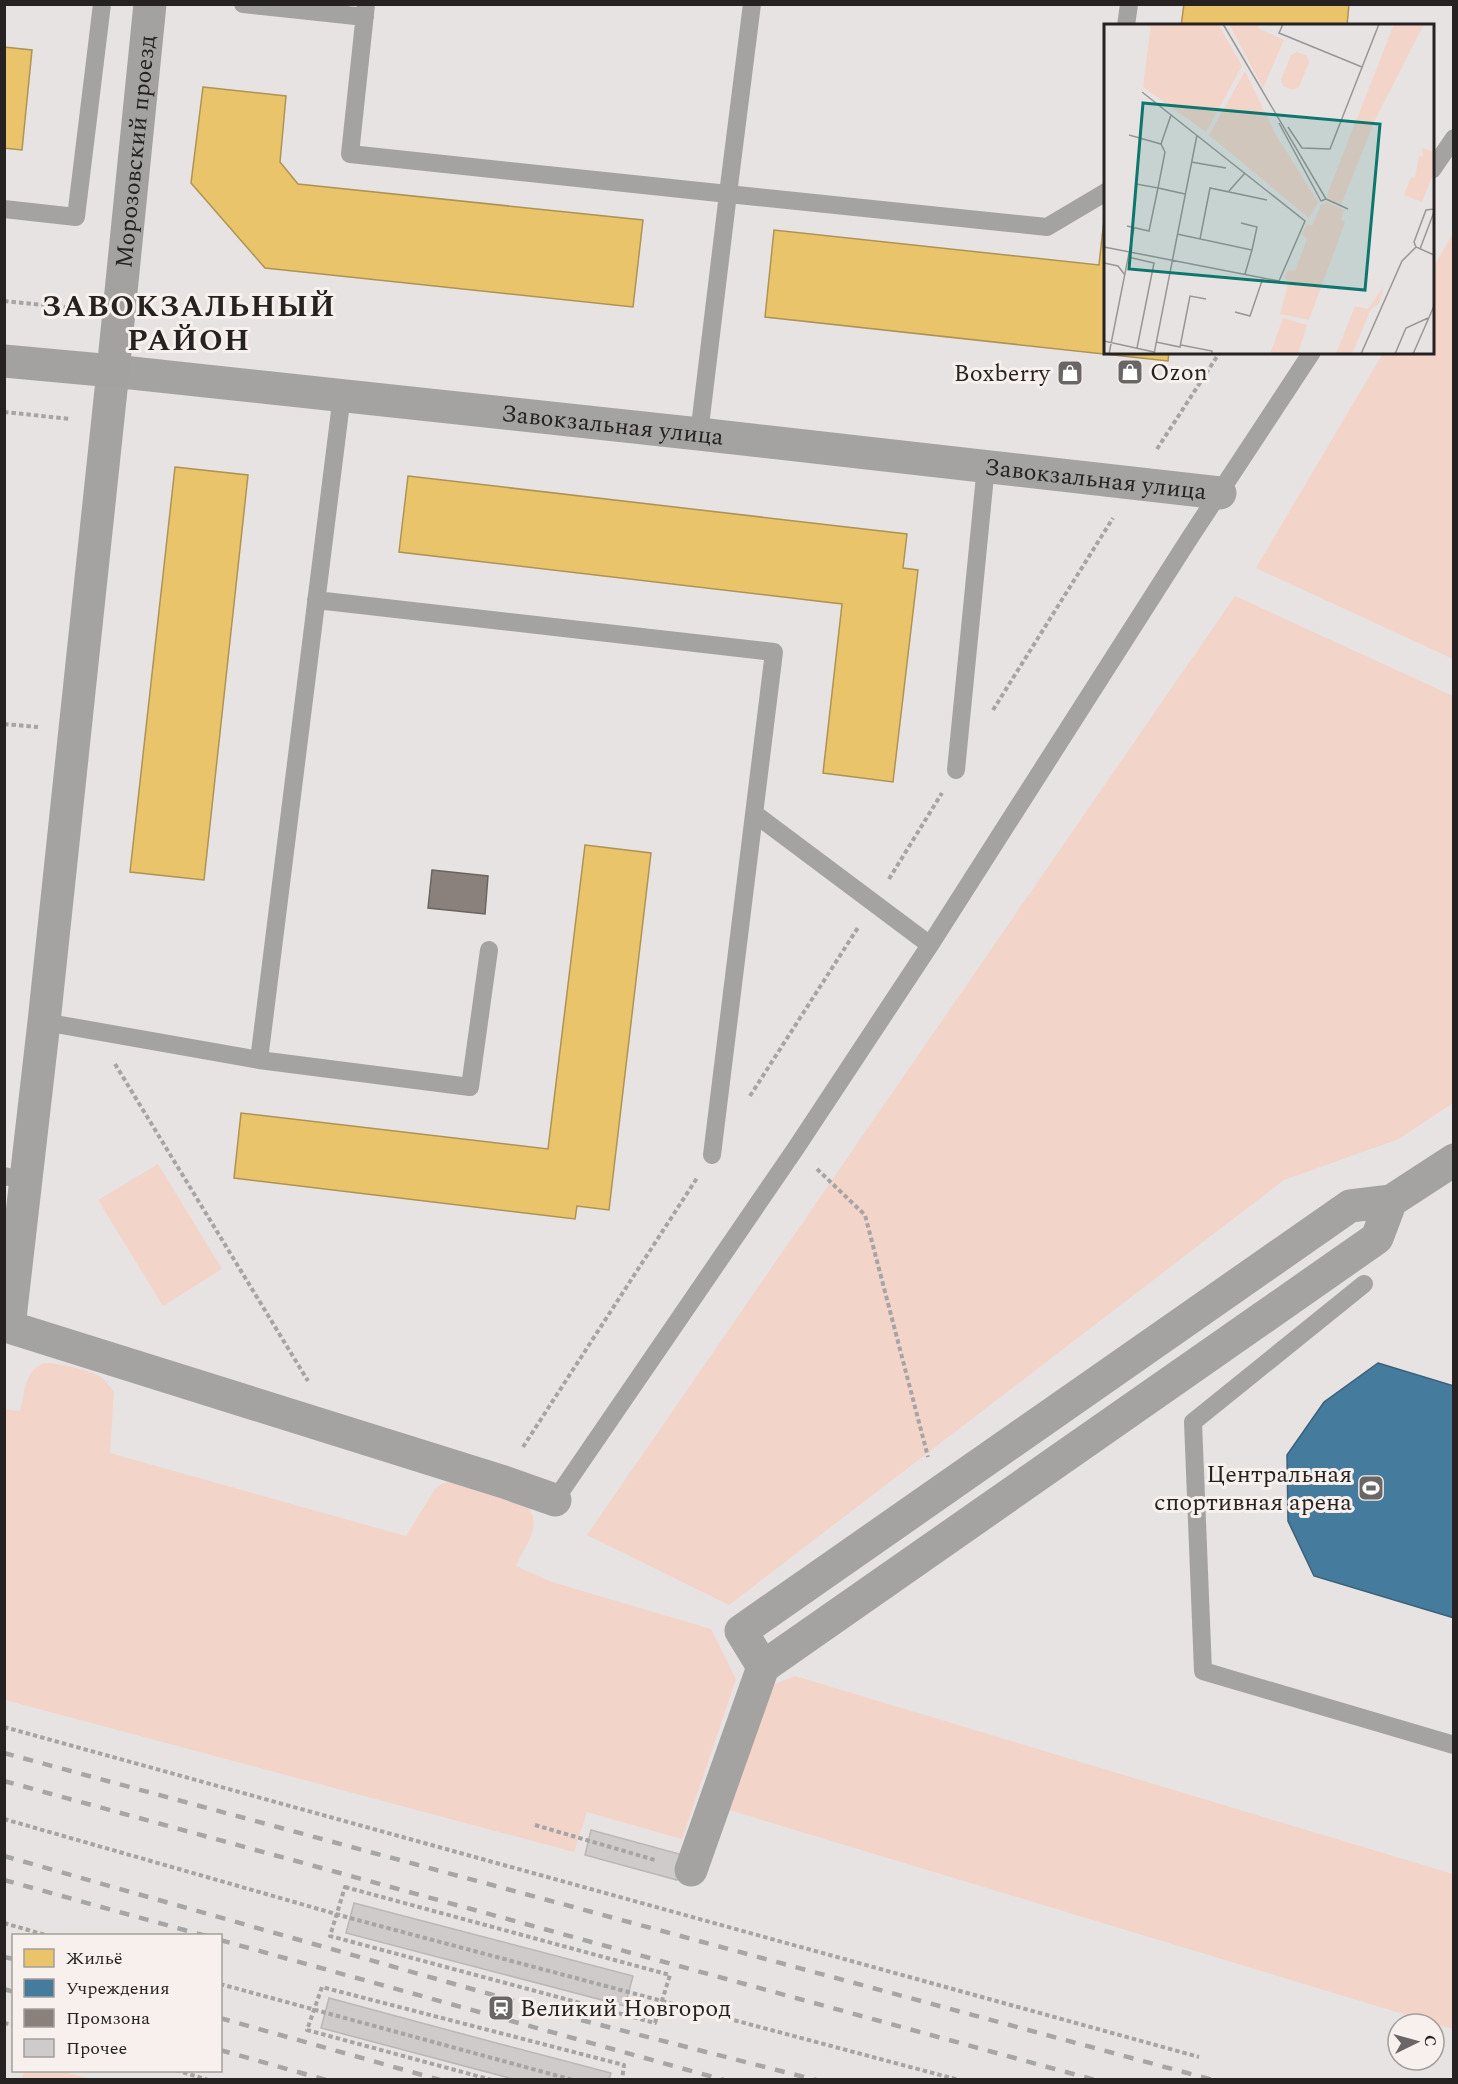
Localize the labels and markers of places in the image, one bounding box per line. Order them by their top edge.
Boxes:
place label: Ozon [1150,355,1208,391]
place label: Boxberry [954,356,1051,392]
shop icon: Ozon [1115,357,1145,387]
shop icon: Boxberry [1055,358,1085,388]
place label: Центральная спортивная арена [1154,1457,1352,1521]
sports icon: Центральная спортивная арена [1356,1473,1386,1503]
place label: Великий Новгород [520,1991,731,2027]
station icon: Великий Новгород [486,1993,516,2023]

